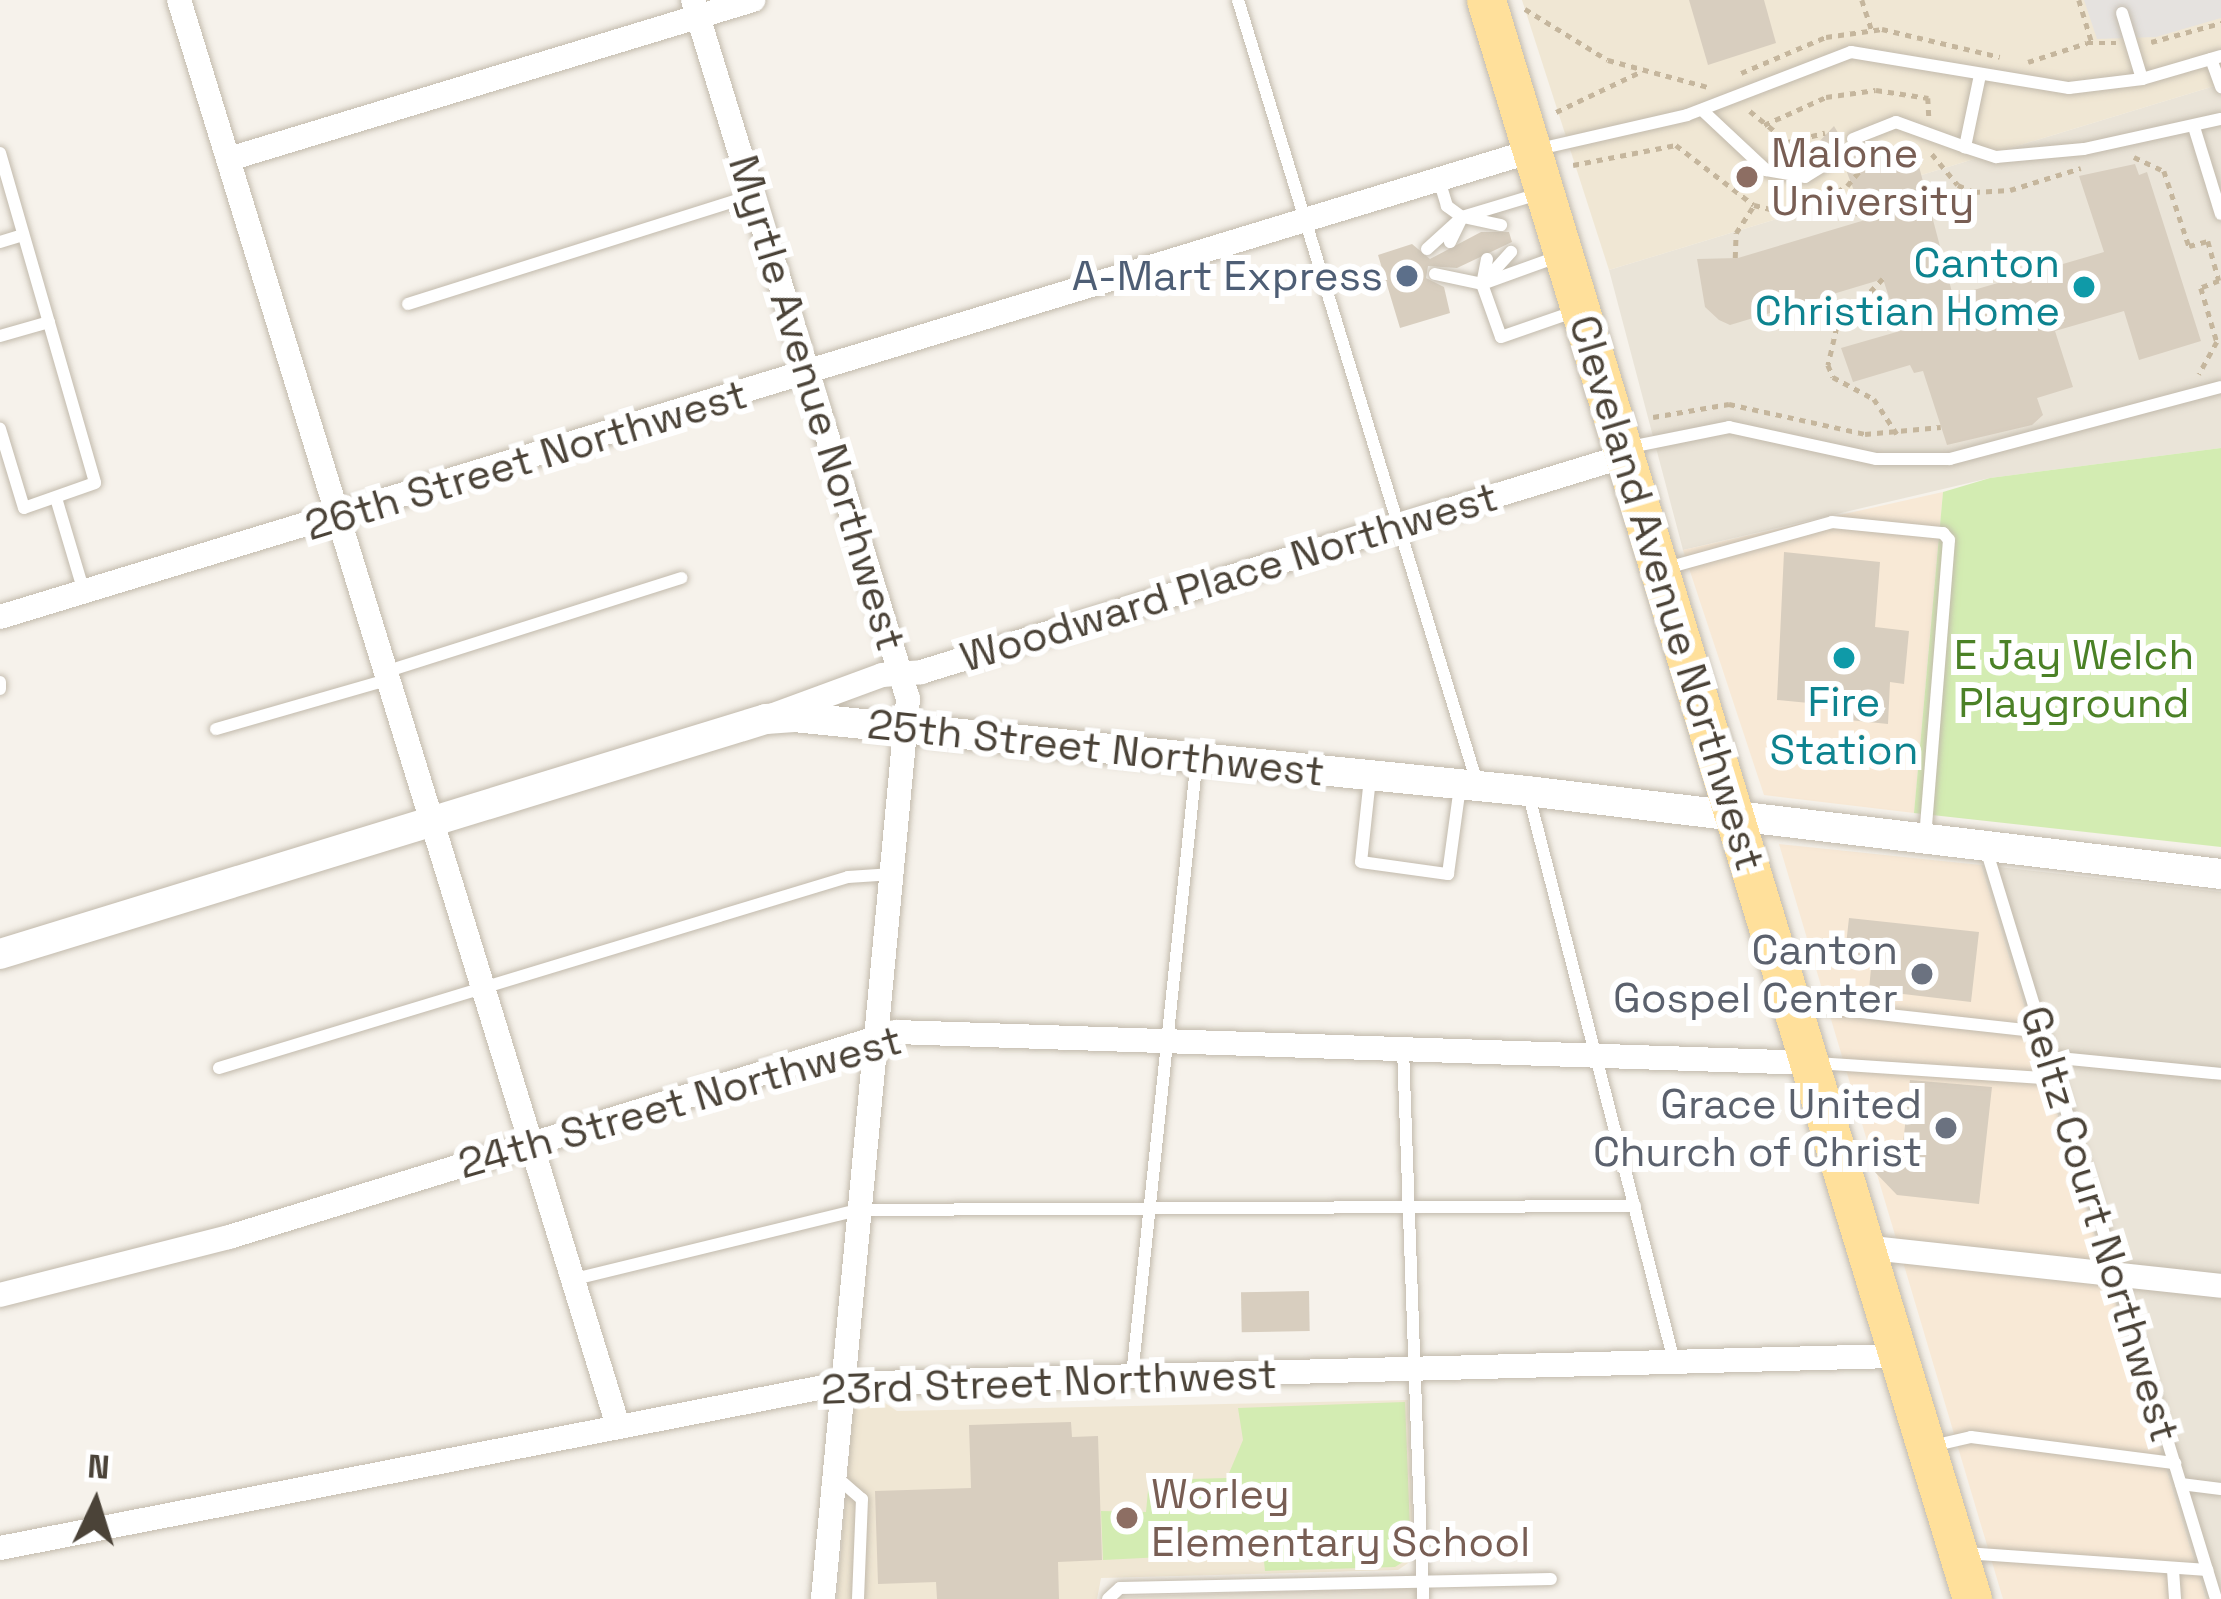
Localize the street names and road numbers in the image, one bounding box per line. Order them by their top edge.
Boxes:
street label: Myrtle Avenue Northwest [717,149,917,657]
street label: Cleveland Avenue Northwest [1558,309,1776,877]
street label: 26th Street Northwest [299,369,753,551]
street label: Woodward Place Northwest [954,471,1504,683]
street label: 25th Street Northwest [865,699,1327,797]
street label: Geltz Court Northwest [2010,1000,2190,1448]
street label: 24th Street Northwest [452,1015,908,1189]
street label: 23rd Street Northwest [820,1349,1278,1415]

